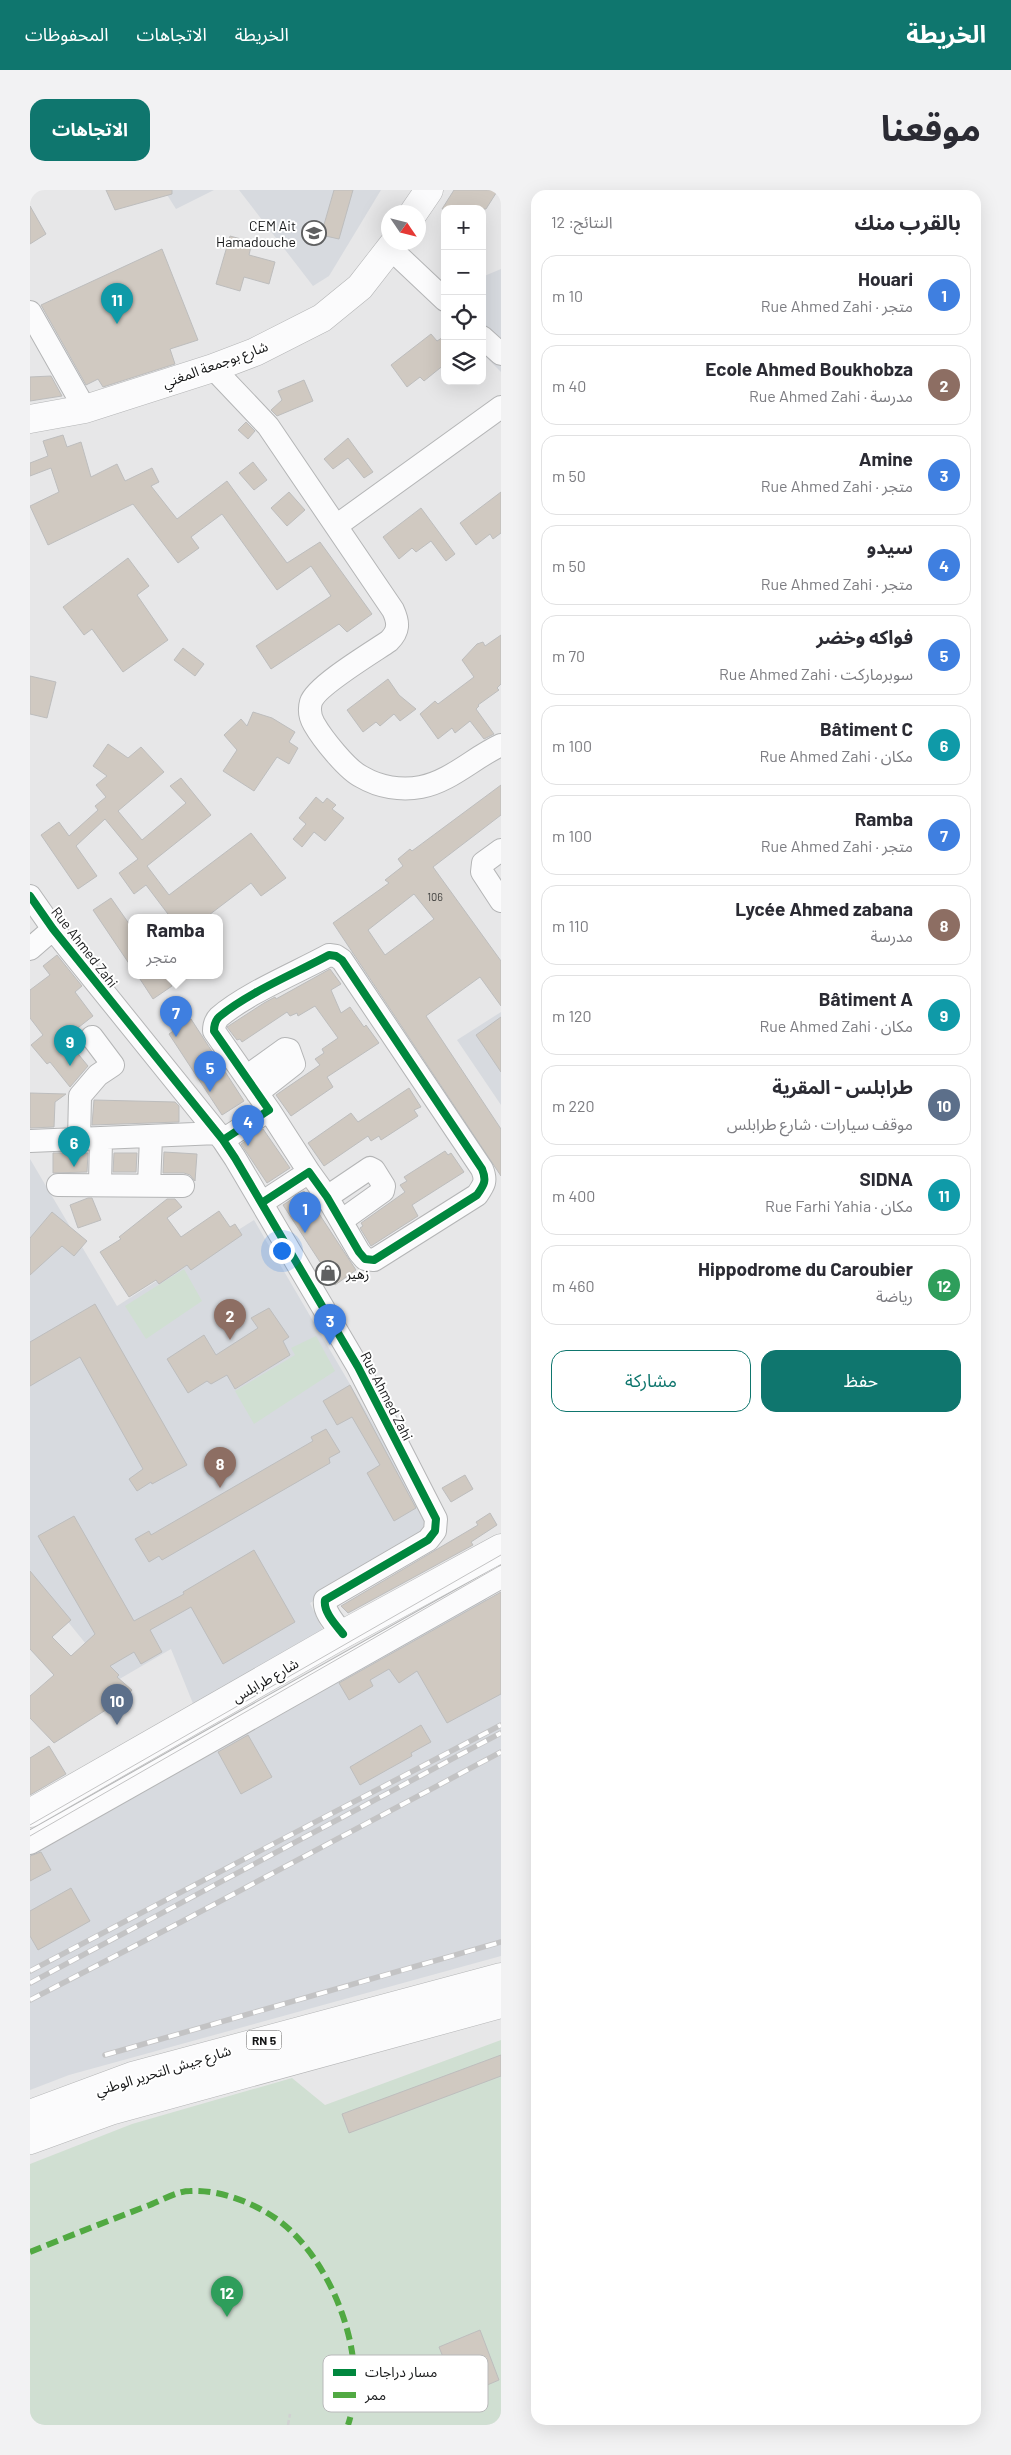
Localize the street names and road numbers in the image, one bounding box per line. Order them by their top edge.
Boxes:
street label: شارع بوجمعة المغني [160,337,271,394]
street label: Rue Ahmed Zahi [48,903,122,991]
street label: Rue Ahmed Zahi [357,1349,417,1443]
street label: شارع طرابلس [229,1654,303,1708]
road number: RN 5 [246,2030,282,2050]
street label: شارع جيش التحرير الوطني [93,2041,234,2102]

